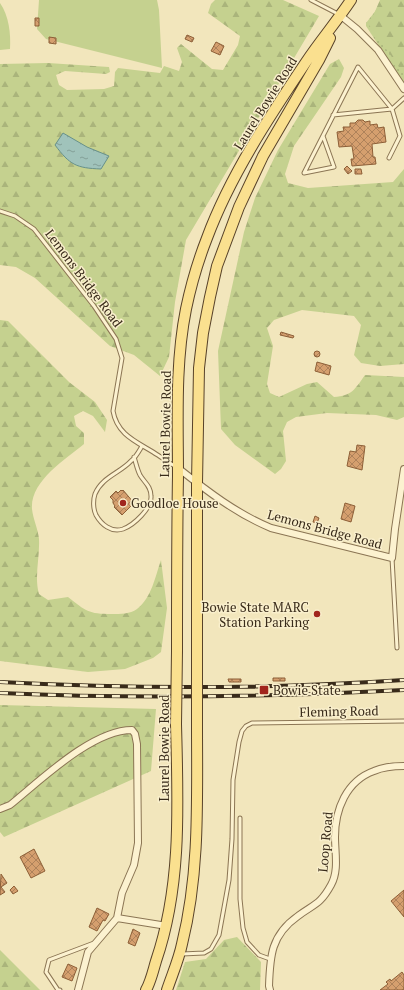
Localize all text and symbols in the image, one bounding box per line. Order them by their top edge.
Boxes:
street label: Laurel Bowie Road [229,53,301,153]
street label: Lemons Bridge Road [41,225,127,331]
street label: Laurel Bowie Road [155,370,175,478]
place label: Goodloe House [131,494,219,512]
marker: Goodloe House [118,498,128,508]
street label: Lemons Bridge Road [266,505,384,553]
place label: Bowie State MARC Station Parking [202,598,309,631]
marker: Bowie State MARC Station Parking [312,609,322,619]
place label: Bowie State [273,681,341,699]
marker: Bowie State [258,684,270,696]
street label: Laurel Bowie Road [155,695,173,801]
street label: Fleming Road [299,701,379,721]
street label: Loop Road [313,811,337,873]

